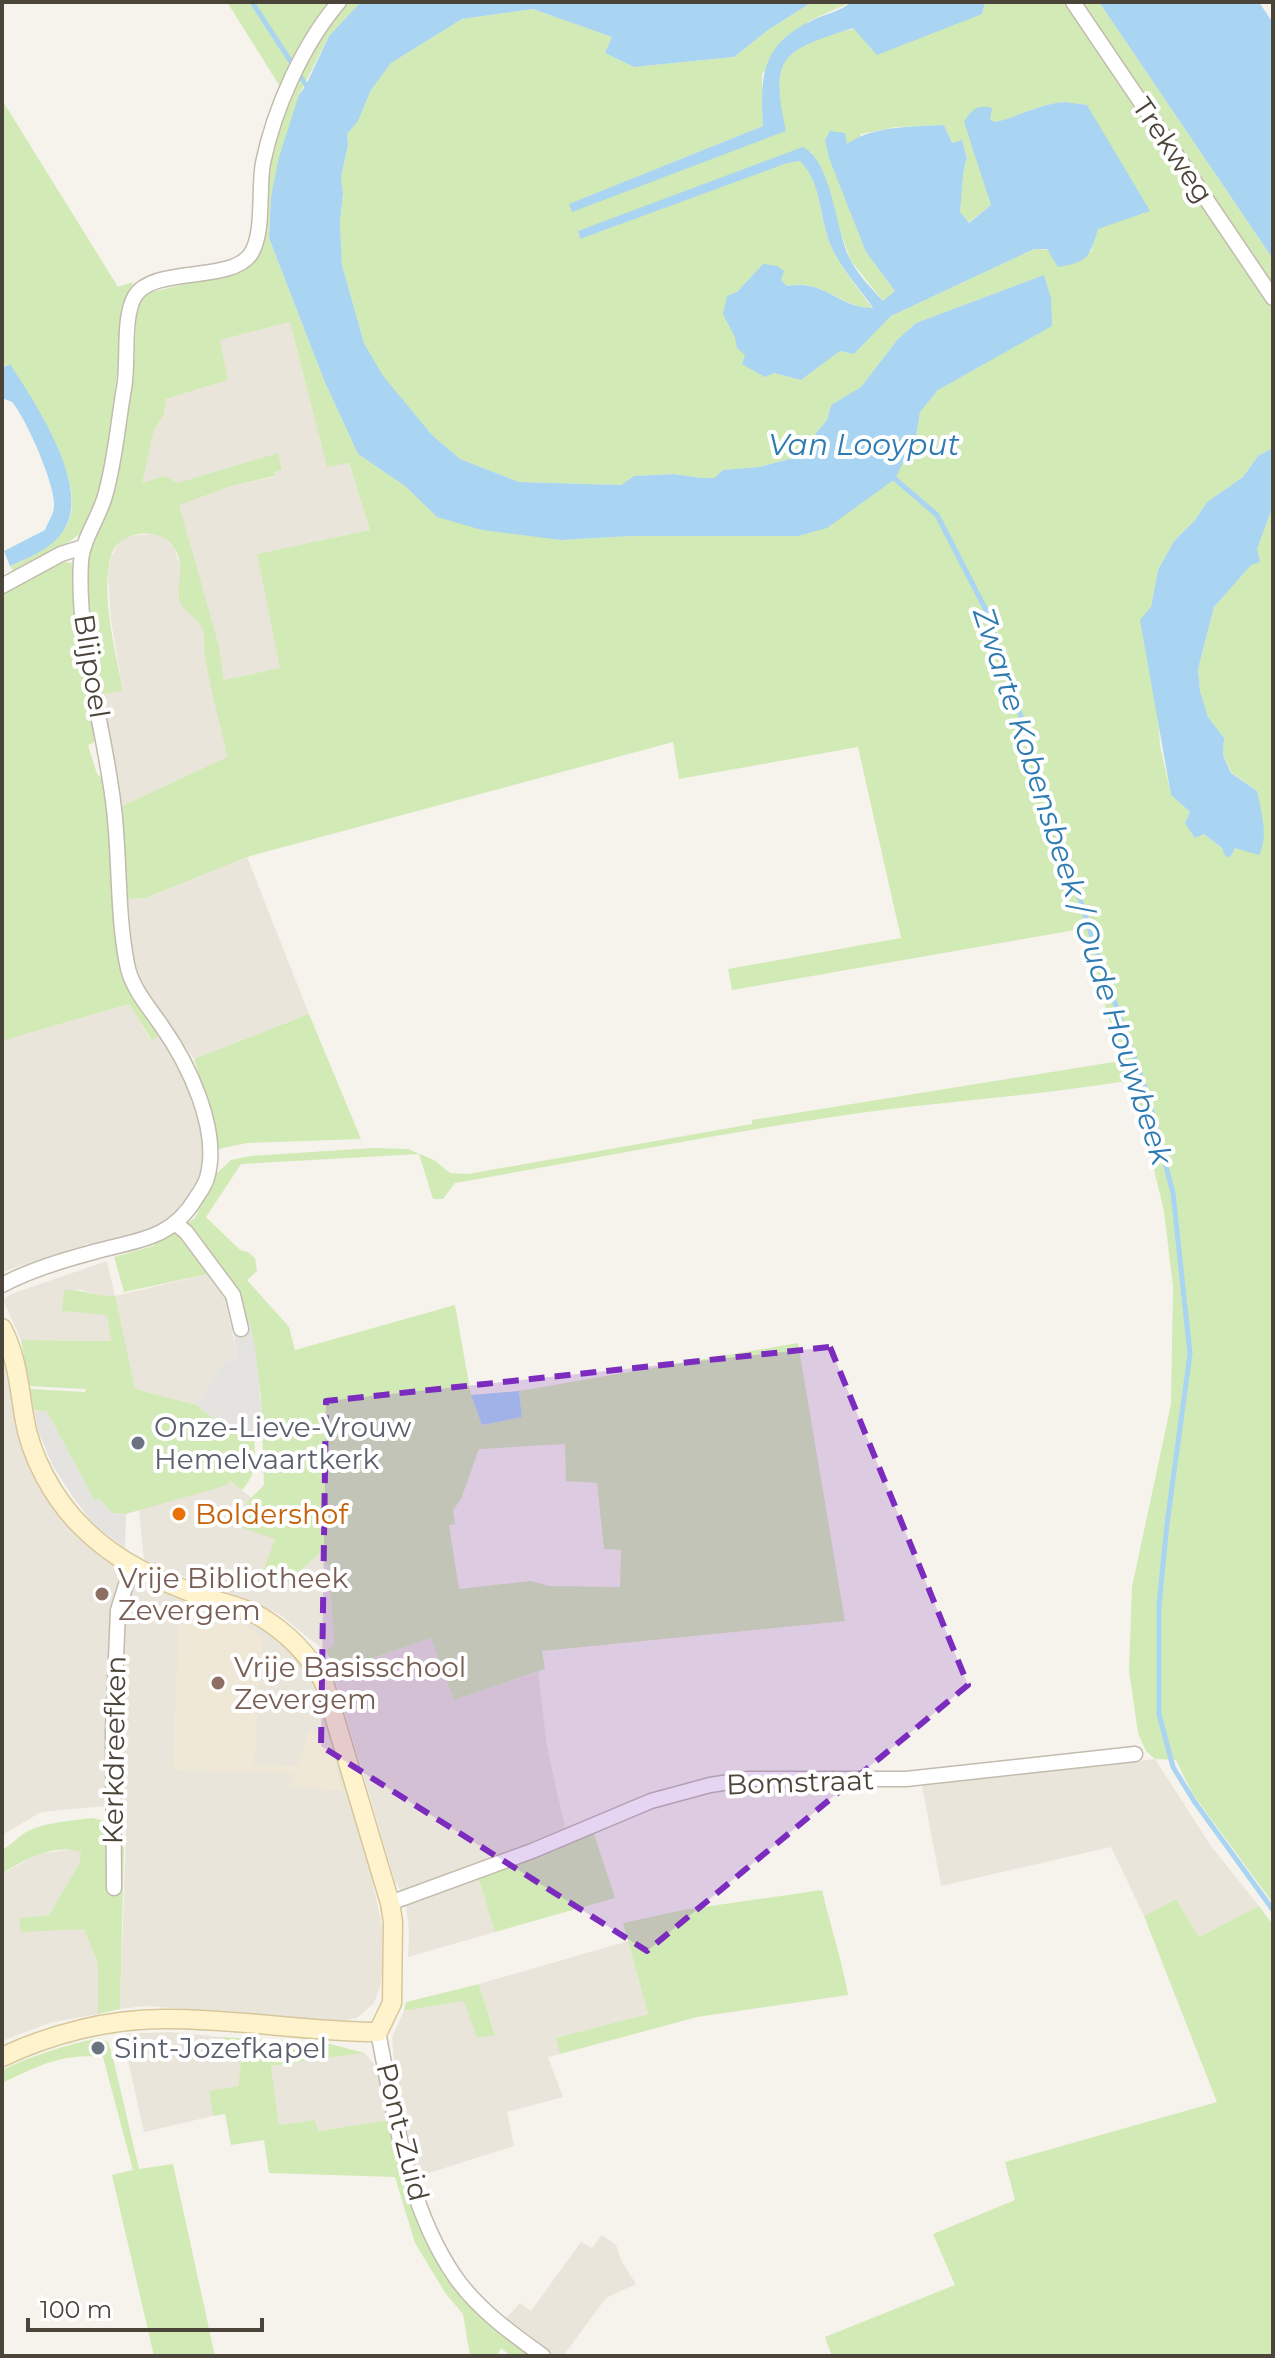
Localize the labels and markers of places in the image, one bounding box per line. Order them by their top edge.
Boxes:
place label: Onze-Lieve-Vrouw Hemelvaartkerk [154,1410,412,1476]
marker: Onze-Lieve-Vrouw Hemelvaartkerk [129,1434,147,1452]
place label: Boldershof [195,1497,349,1531]
marker: Boldershof [170,1505,188,1523]
place label: Vrije Bibliotheek Zevergem [118,1561,348,1627]
marker: Vrije Bibliotheek Zevergem [93,1585,111,1603]
place label: Vrije Basisschool Zevergem [234,1650,466,1716]
marker: Vrije Basisschool Zevergem [209,1674,227,1692]
place label: Sint-Jozefkapel [114,2031,327,2065]
marker: Sint-Jozefkapel [89,2039,107,2057]

